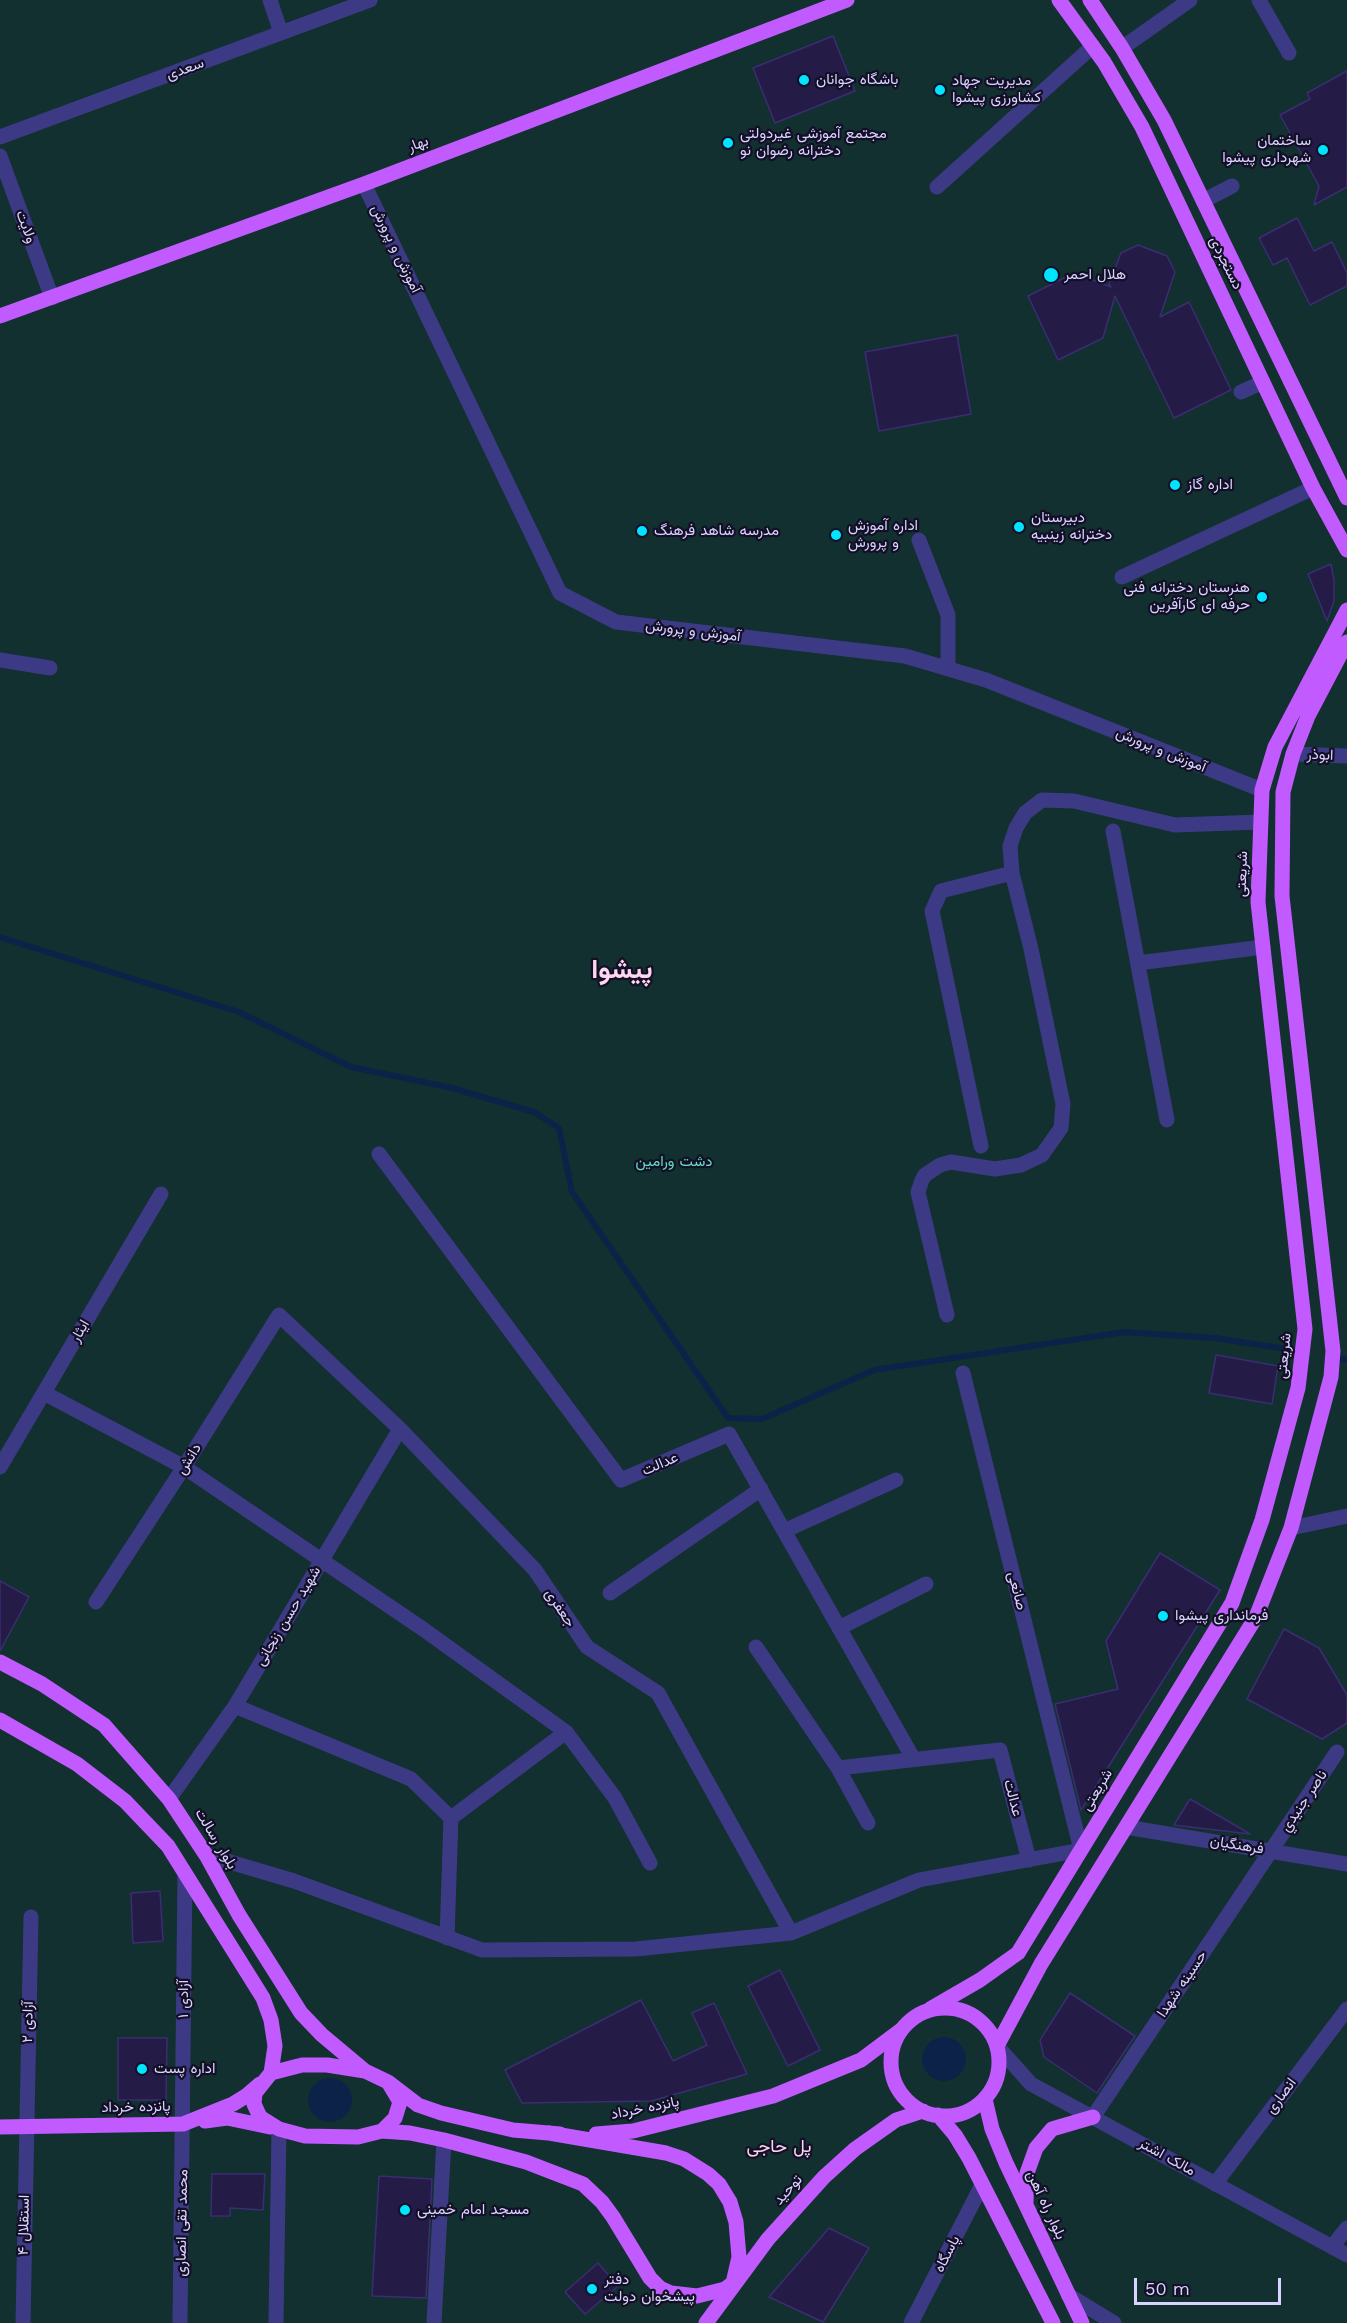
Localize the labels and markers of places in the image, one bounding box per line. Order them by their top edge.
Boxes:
place label: باشگاه جوانان [816,71,898,89]
place label: مدیریت جهاد کشاورزی پیشوا [952,72,1041,107]
marker: باشگاه جوانان [797,73,811,87]
marker: مدیریت جهاد کشاورزی پیشوا [933,83,947,97]
place label: مجتمع آموزشی غیردولتی دخترانه رضوان نو [740,125,887,160]
place label: ساختمان شهرداری پیشوا [1222,132,1311,167]
marker: مجتمع آموزشی غیردولتی دخترانه رضوان نو [721,136,735,150]
marker: ساختمان شهرداری پیشوا [1316,143,1330,157]
marker: هلال احمر [1042,266,1060,284]
place label: هلال احمر [1064,266,1126,284]
place label: اداره گاز [1187,476,1233,494]
marker: اداره گاز [1168,478,1182,492]
place label: دبیرستان دخترانه زینبیه [1031,509,1112,544]
place label: اداره آموزش و پرورش [848,517,918,552]
marker: دبیرستان دخترانه زینبیه [1012,520,1026,534]
place label: مدرسه شاهد فرهنگ [654,522,779,540]
marker: مدرسه شاهد فرهنگ [635,524,649,538]
marker: اداره آموزش و پرورش [829,528,843,542]
place label: هنرستان دخترانه فنی حرفه ای کارآفرین [1123,579,1250,614]
marker: هنرستان دخترانه فنی حرفه ای کارآفرین [1255,590,1269,604]
place label: فرمانداری پیشوا [1175,1607,1268,1625]
marker: فرمانداری پیشوا [1156,1609,1170,1623]
place label: اداره پست [154,2060,215,2078]
marker: اداره پست [135,2062,149,2076]
place label: مسجد امام خمینی [417,2201,529,2219]
marker: مسجد امام خمینی [398,2203,412,2217]
place label: دفتر پیشخوان دولت [604,2271,695,2306]
marker: دفتر پیشخوان دولت [585,2282,599,2296]

